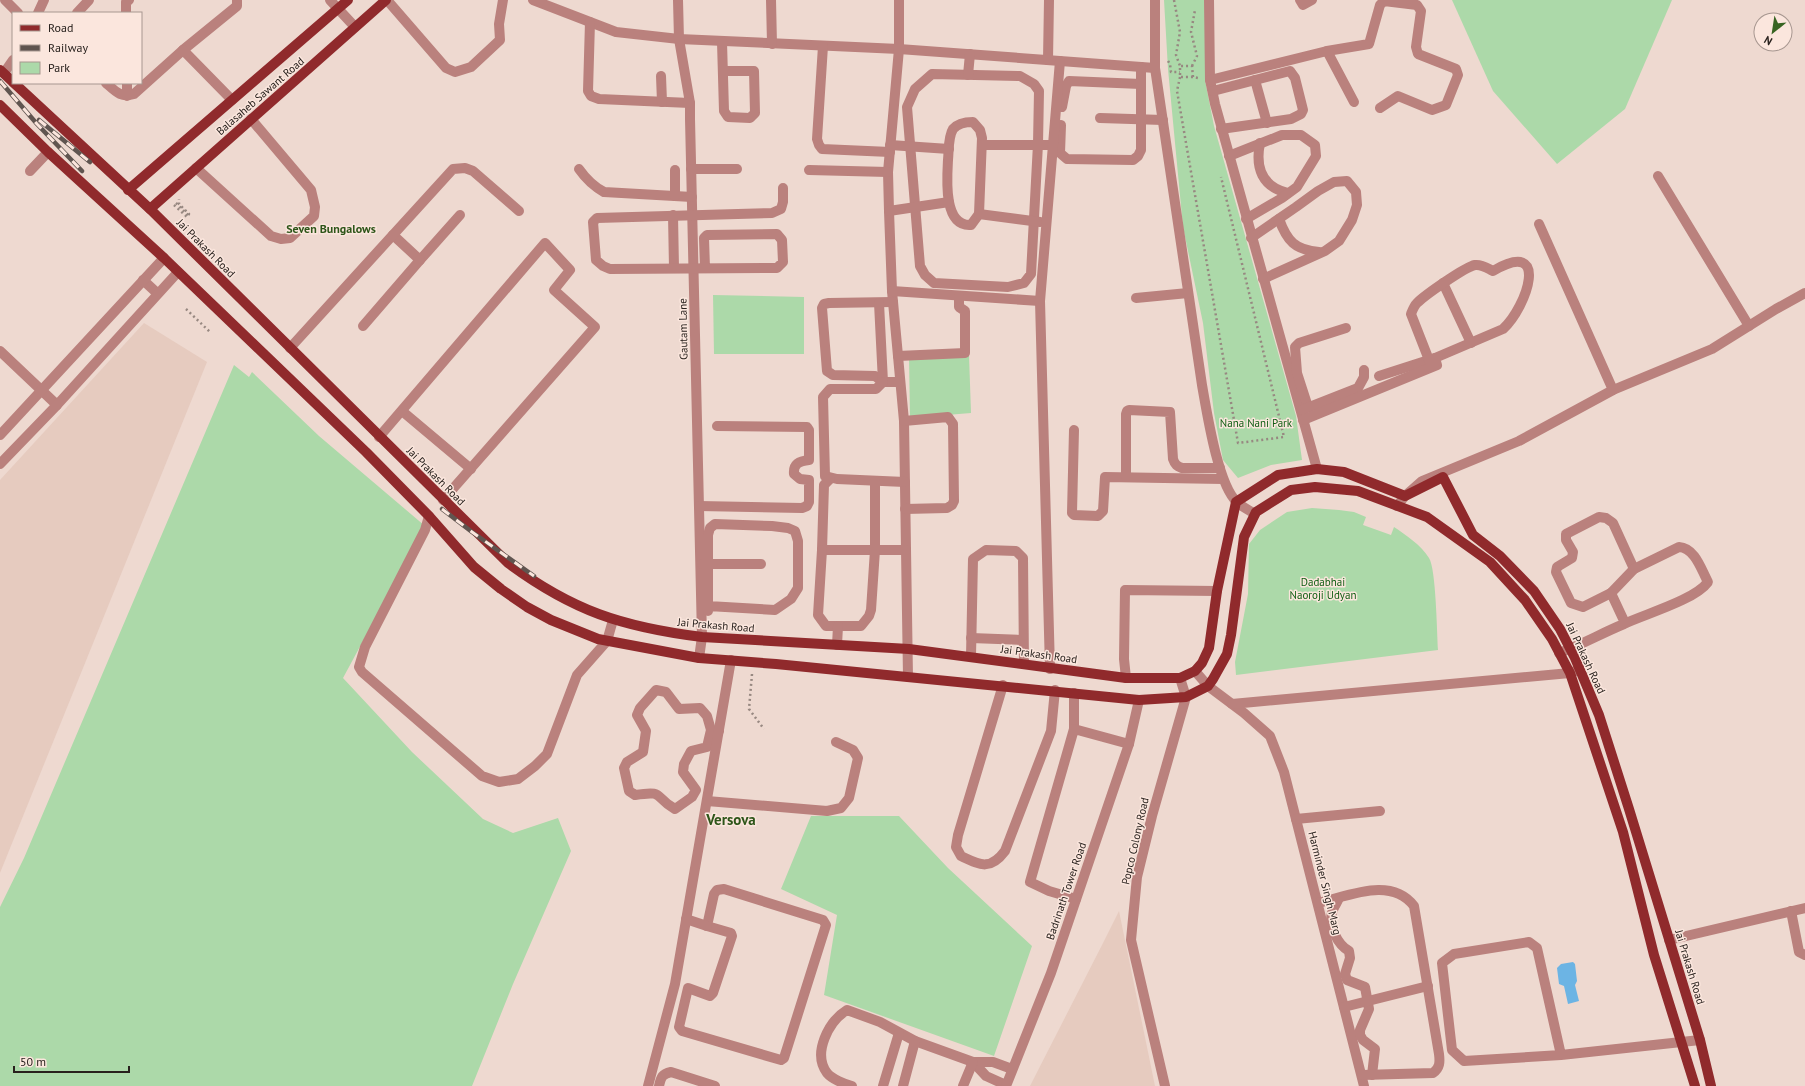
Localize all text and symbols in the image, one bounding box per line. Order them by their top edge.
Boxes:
legend [12,12,142,84]
north arrow [1753,12,1793,52]
text: Road [48,20,73,35]
text: N [1761,33,1775,49]
text: Railway [48,40,88,55]
street label: Balasaheb Sawant Road [213,54,307,138]
text: Park [48,60,70,75]
street label: Jai Prakash Road [173,215,238,280]
district label: Seven Bungalows [286,221,376,236]
street label: Gautam Lane [675,298,691,360]
park label: Nana Nani Park [1220,416,1293,430]
street label: Jai Prakash Road [403,443,468,508]
park label: Dadabhai Naoroji Udyan [1290,575,1356,602]
street label: Jai Prakash Road [676,615,755,635]
street label: Jai Prakash Road [1563,619,1609,696]
street label: Jai Prakash Road [999,642,1078,666]
street label: Popco Colony Road [1118,796,1152,886]
district label: Versova [705,810,756,829]
street label: Harminder Singh Marg [1305,830,1345,936]
street label: Badrinath Tower Road [1043,840,1089,942]
street label: Jai Prakash Road [1672,927,1708,1006]
scale bar [14,1048,129,1074]
text: 50 m [20,1054,46,1069]

